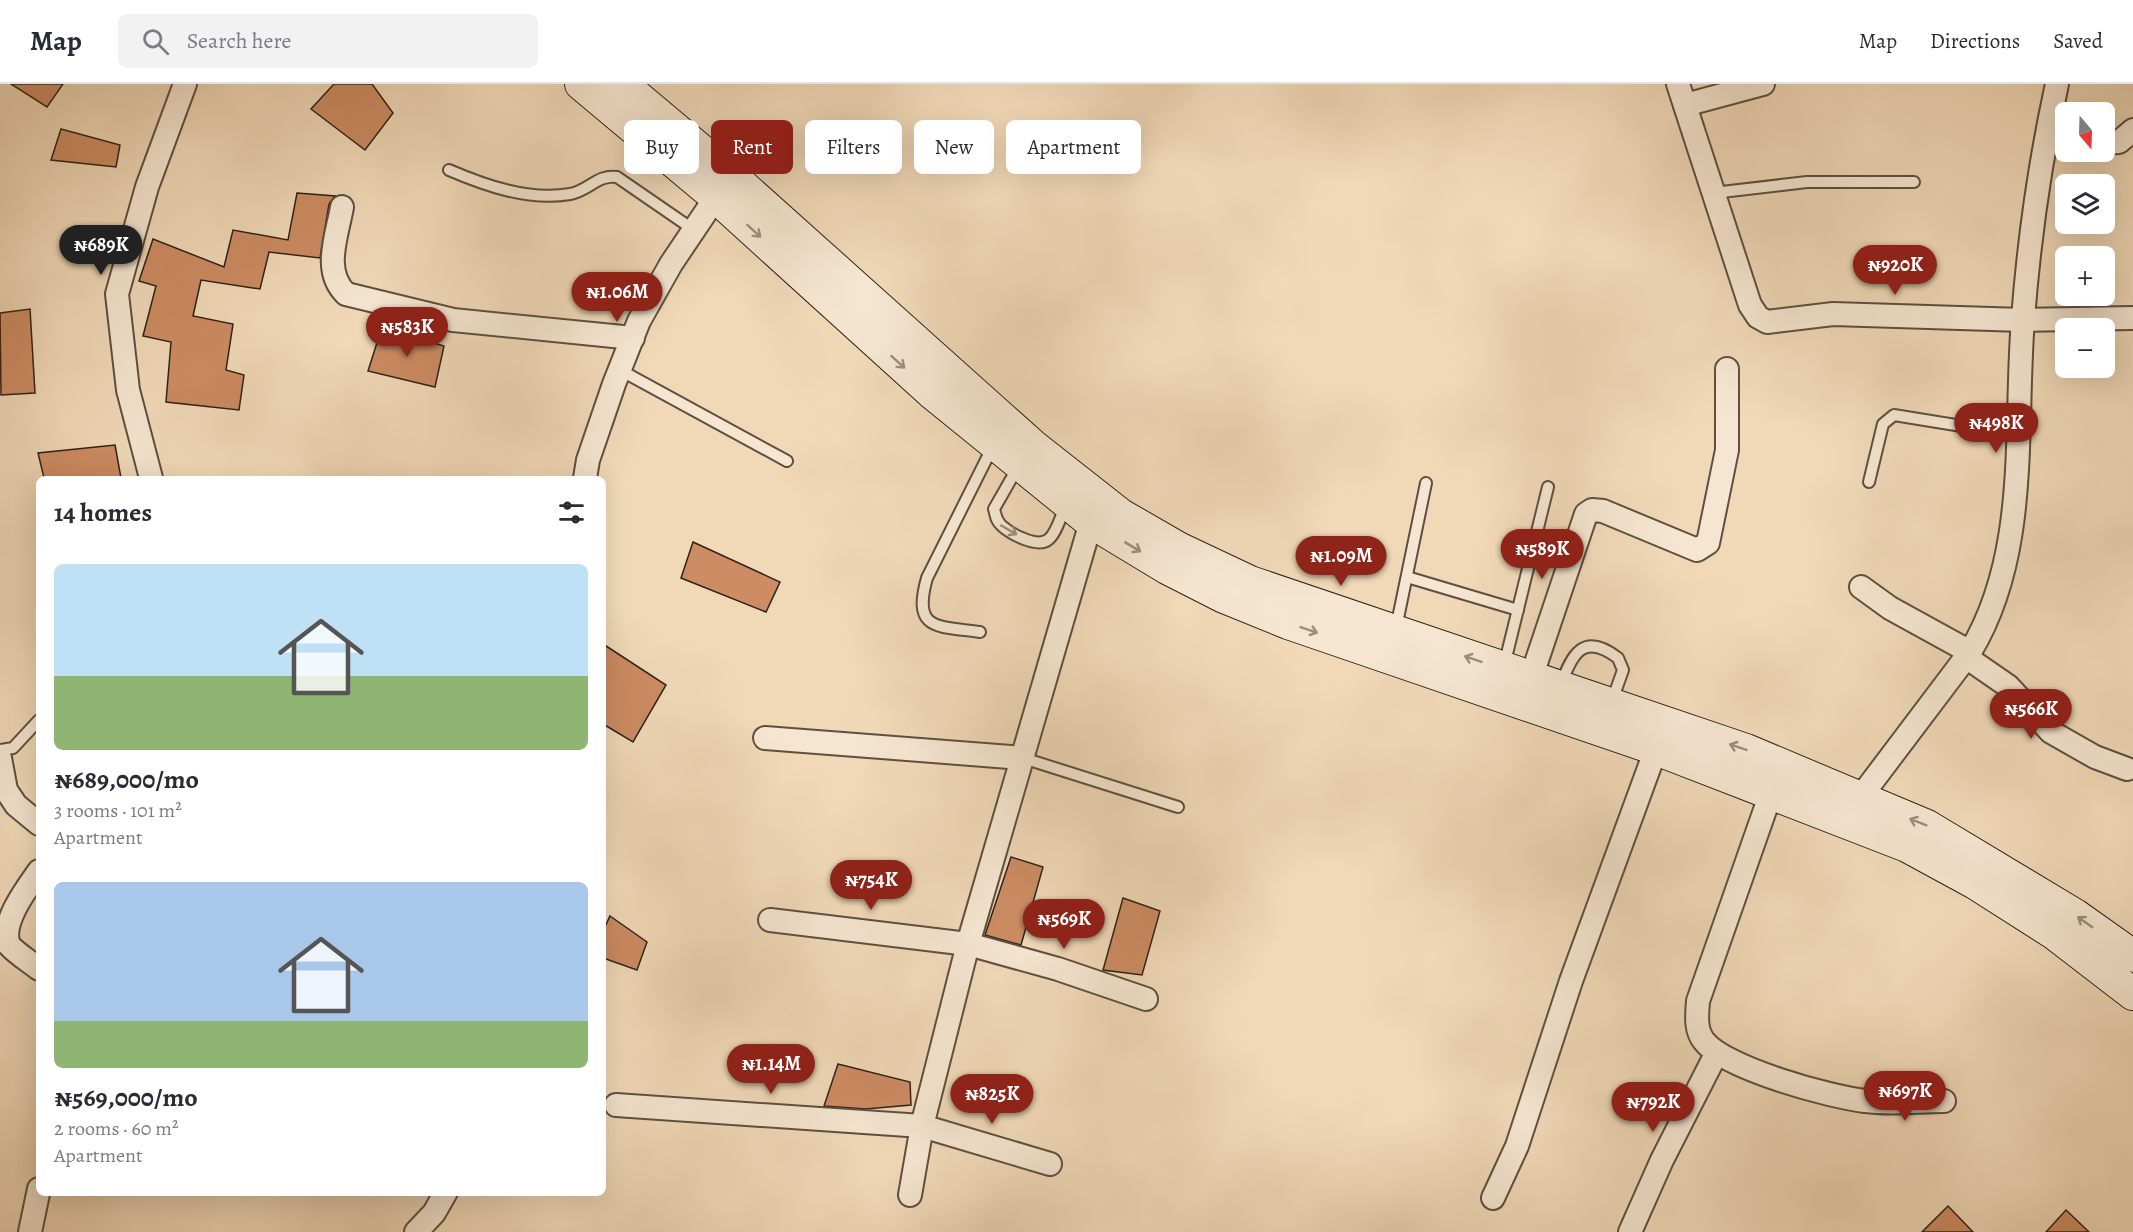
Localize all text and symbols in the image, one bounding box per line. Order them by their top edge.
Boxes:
search box [118,14,538,68]
text: Map [30,22,82,60]
icon: search [139,25,172,58]
text: Search here [187,26,291,56]
text: Map [1859,27,1897,55]
text: Directions [1930,27,2020,55]
text: Saved [2053,27,2103,55]
north arrow [2055,102,2115,162]
map controls [2055,102,2115,378]
chip: Buy [624,120,699,174]
chip: Rent [711,120,793,174]
chip: Filters [805,120,902,174]
chip: New [914,120,994,174]
chip: Apartment [1006,120,1141,174]
button: layers [2055,174,2115,234]
one-way arrow [746,224,761,238]
pin: ₦689K [59,225,143,276]
text: ₦689K [73,231,129,258]
pin: ₦920K [1853,245,1937,296]
button: + [2055,246,2115,306]
text: ₦920K [1867,251,1923,278]
pin: ₦1.06M [568,272,666,323]
text: ₦1.06M [586,278,649,305]
pin: ₦583K [365,307,449,358]
text: ₦583K [380,313,434,340]
button: − [2055,318,2115,378]
one-way arrow [890,355,905,369]
pin: ₦498K [1954,403,2038,454]
text: ₦498K [1968,409,2024,436]
text: 14 homes [54,495,152,530]
icon: filters [555,496,588,529]
one-way arrow [1000,524,1017,536]
pin: ₦589K [1500,529,1584,580]
text: ₦589K [1515,535,1569,562]
pin: ₦1.09M [1292,536,1390,587]
one-way arrow [1124,542,1141,554]
text: ₦1.09M [1310,542,1372,569]
icon: home [267,603,375,711]
one-way arrow [1299,626,1318,637]
one-way arrow [1464,652,1483,663]
pin: ₦566K [1989,689,2073,740]
text: ₦566K [2004,695,2058,722]
one-way arrow [1729,741,1748,752]
text: ₦689,000/mo [54,762,199,797]
text: 3 rooms · 101 m² [54,797,182,824]
one-way arrow [1909,816,1928,827]
text: Apartment [54,824,143,851]
pin: ₦754K [829,860,913,911]
text: ₦754K [844,866,898,893]
pin: ₦569K [1022,899,1106,950]
text: ₦569K [1037,905,1091,932]
one-way arrow [2078,916,2094,928]
icon: home [267,921,375,1029]
pin: ₦1.14M [722,1044,820,1095]
text: ₦1.14M [741,1050,801,1077]
pin: ₦697K [1863,1071,1947,1122]
pin: ₦825K [950,1074,1034,1125]
text: ₦697K [1878,1077,1932,1104]
text: ₦569,000/mo [54,1080,198,1115]
text: ₦825K [964,1080,1020,1107]
pin: ₦792K [1611,1082,1695,1133]
text: ₦792K [1626,1088,1680,1115]
text: 2 rooms · 60 m² [54,1115,178,1142]
text: Apartment [54,1142,143,1169]

